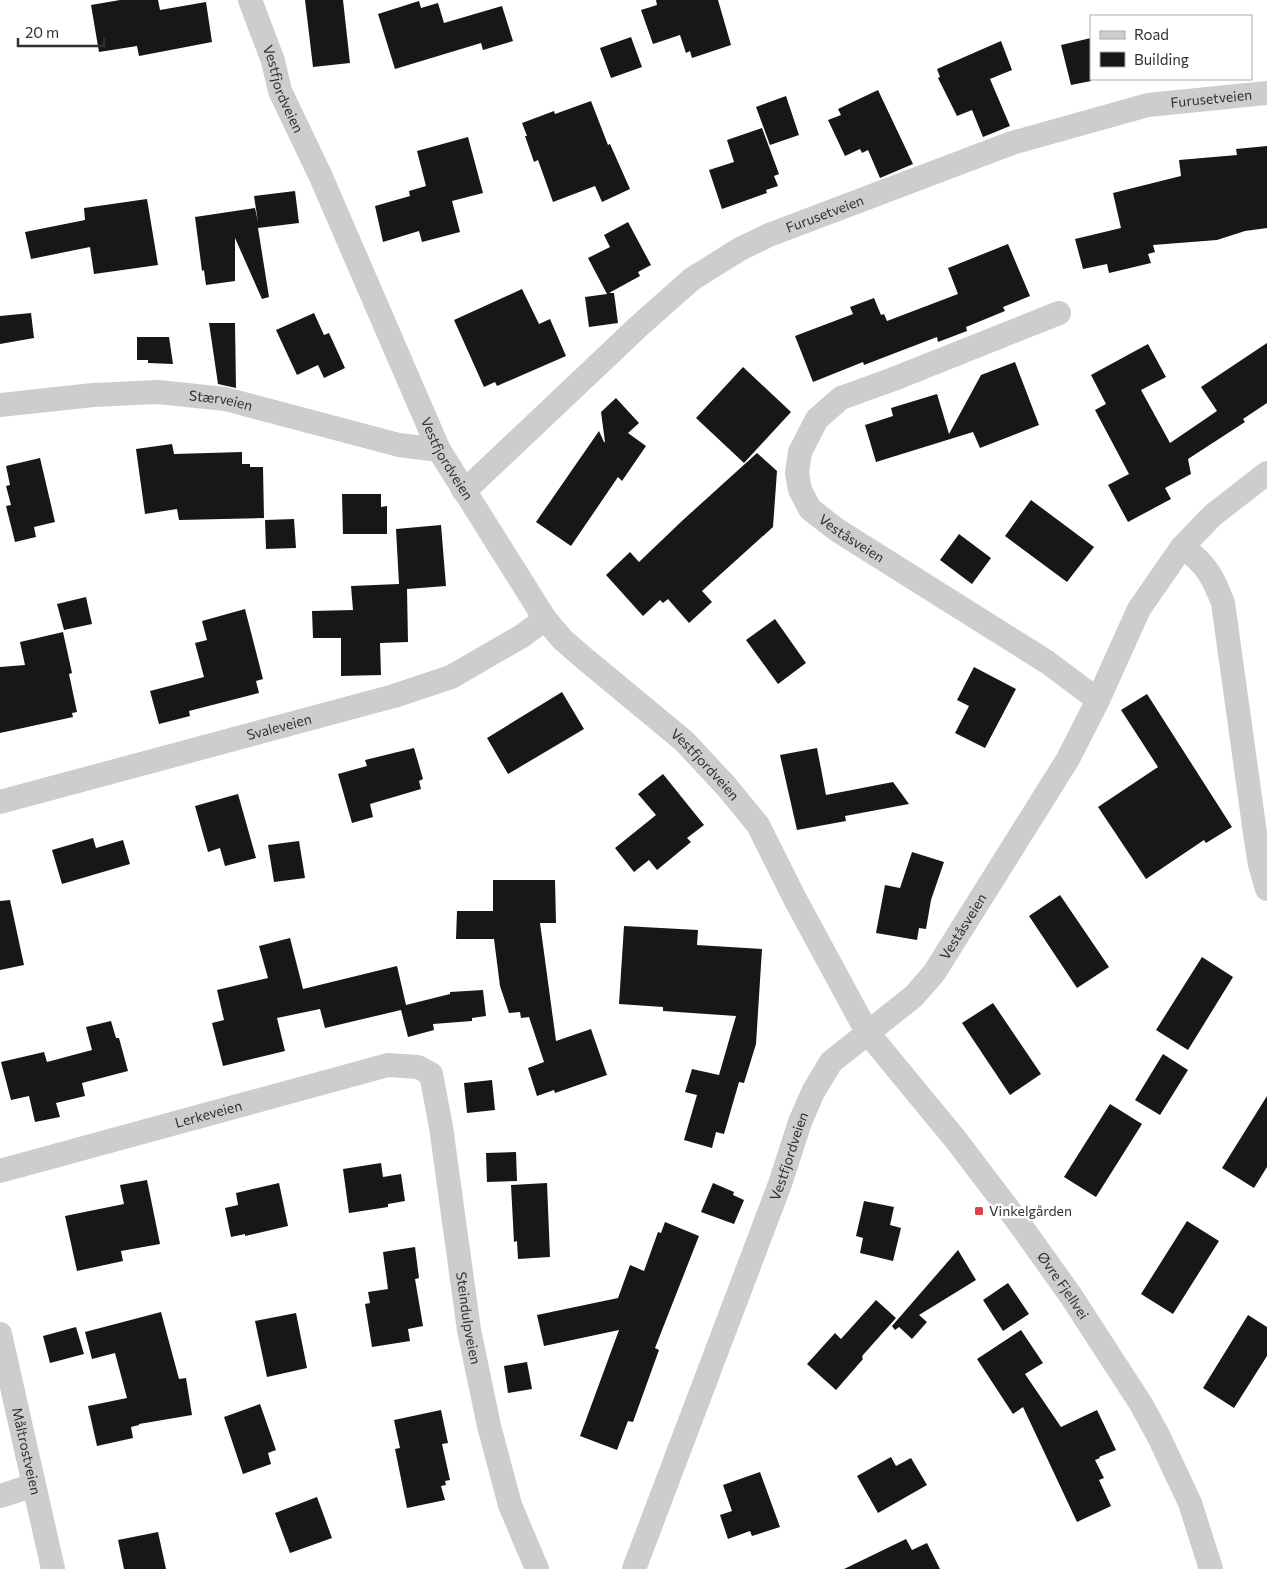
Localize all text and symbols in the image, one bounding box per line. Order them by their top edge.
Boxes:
scale bar [18,15,104,47]
legend [1090,15,1252,80]
text: 20 m [25,23,59,41]
text: Road [1134,25,1169,43]
street label: Vestfjordveien [260,42,308,135]
text: Building [1134,50,1189,68]
street label: Furusetveien [1170,86,1253,111]
street label: Furusetveien [783,191,866,236]
street label: Stærveien [188,386,254,414]
street label: Vestfjordveien [418,414,477,503]
street label: Veståsveien [816,510,888,566]
street label: Svaleveien [245,710,313,743]
street label: Vestfjordveien [668,725,743,804]
street label: Veståsveien [936,890,990,962]
street label: Lerkeveien [173,1096,244,1131]
street label: Vestfjordveien [766,1109,811,1203]
place label: Vinkelgården [989,1202,1072,1219]
marker: Vinkelgården [973,1205,985,1217]
street label: Øvre Fjellvei [1034,1248,1093,1322]
street label: Steindulpveien [453,1271,485,1366]
street label: Måltrostveien [9,1406,45,1496]

